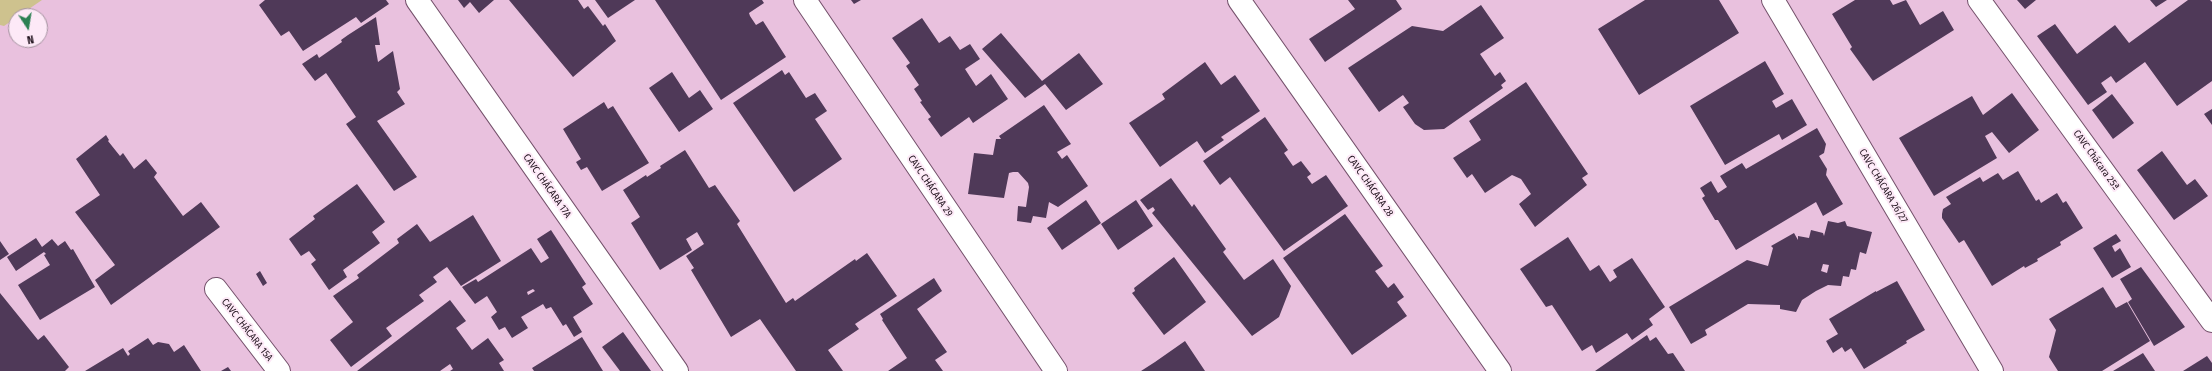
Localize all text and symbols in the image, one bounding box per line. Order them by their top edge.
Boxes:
north arrow [8,8,48,48]
text: N [26,32,35,46]
street label: CAVC Chácara 25ª [2070,128,2122,192]
street label: CAVC CHÁCARA 26/27 [1856,147,1910,225]
street label: CAVC CHÁCARA 17A [520,152,574,220]
street label: CAVC CHÁCARA 29 [905,153,955,219]
street label: CAVC CHÁCARA 28 [1344,153,1396,219]
street label: CAVC CHÁCARA 15A [219,296,275,364]

